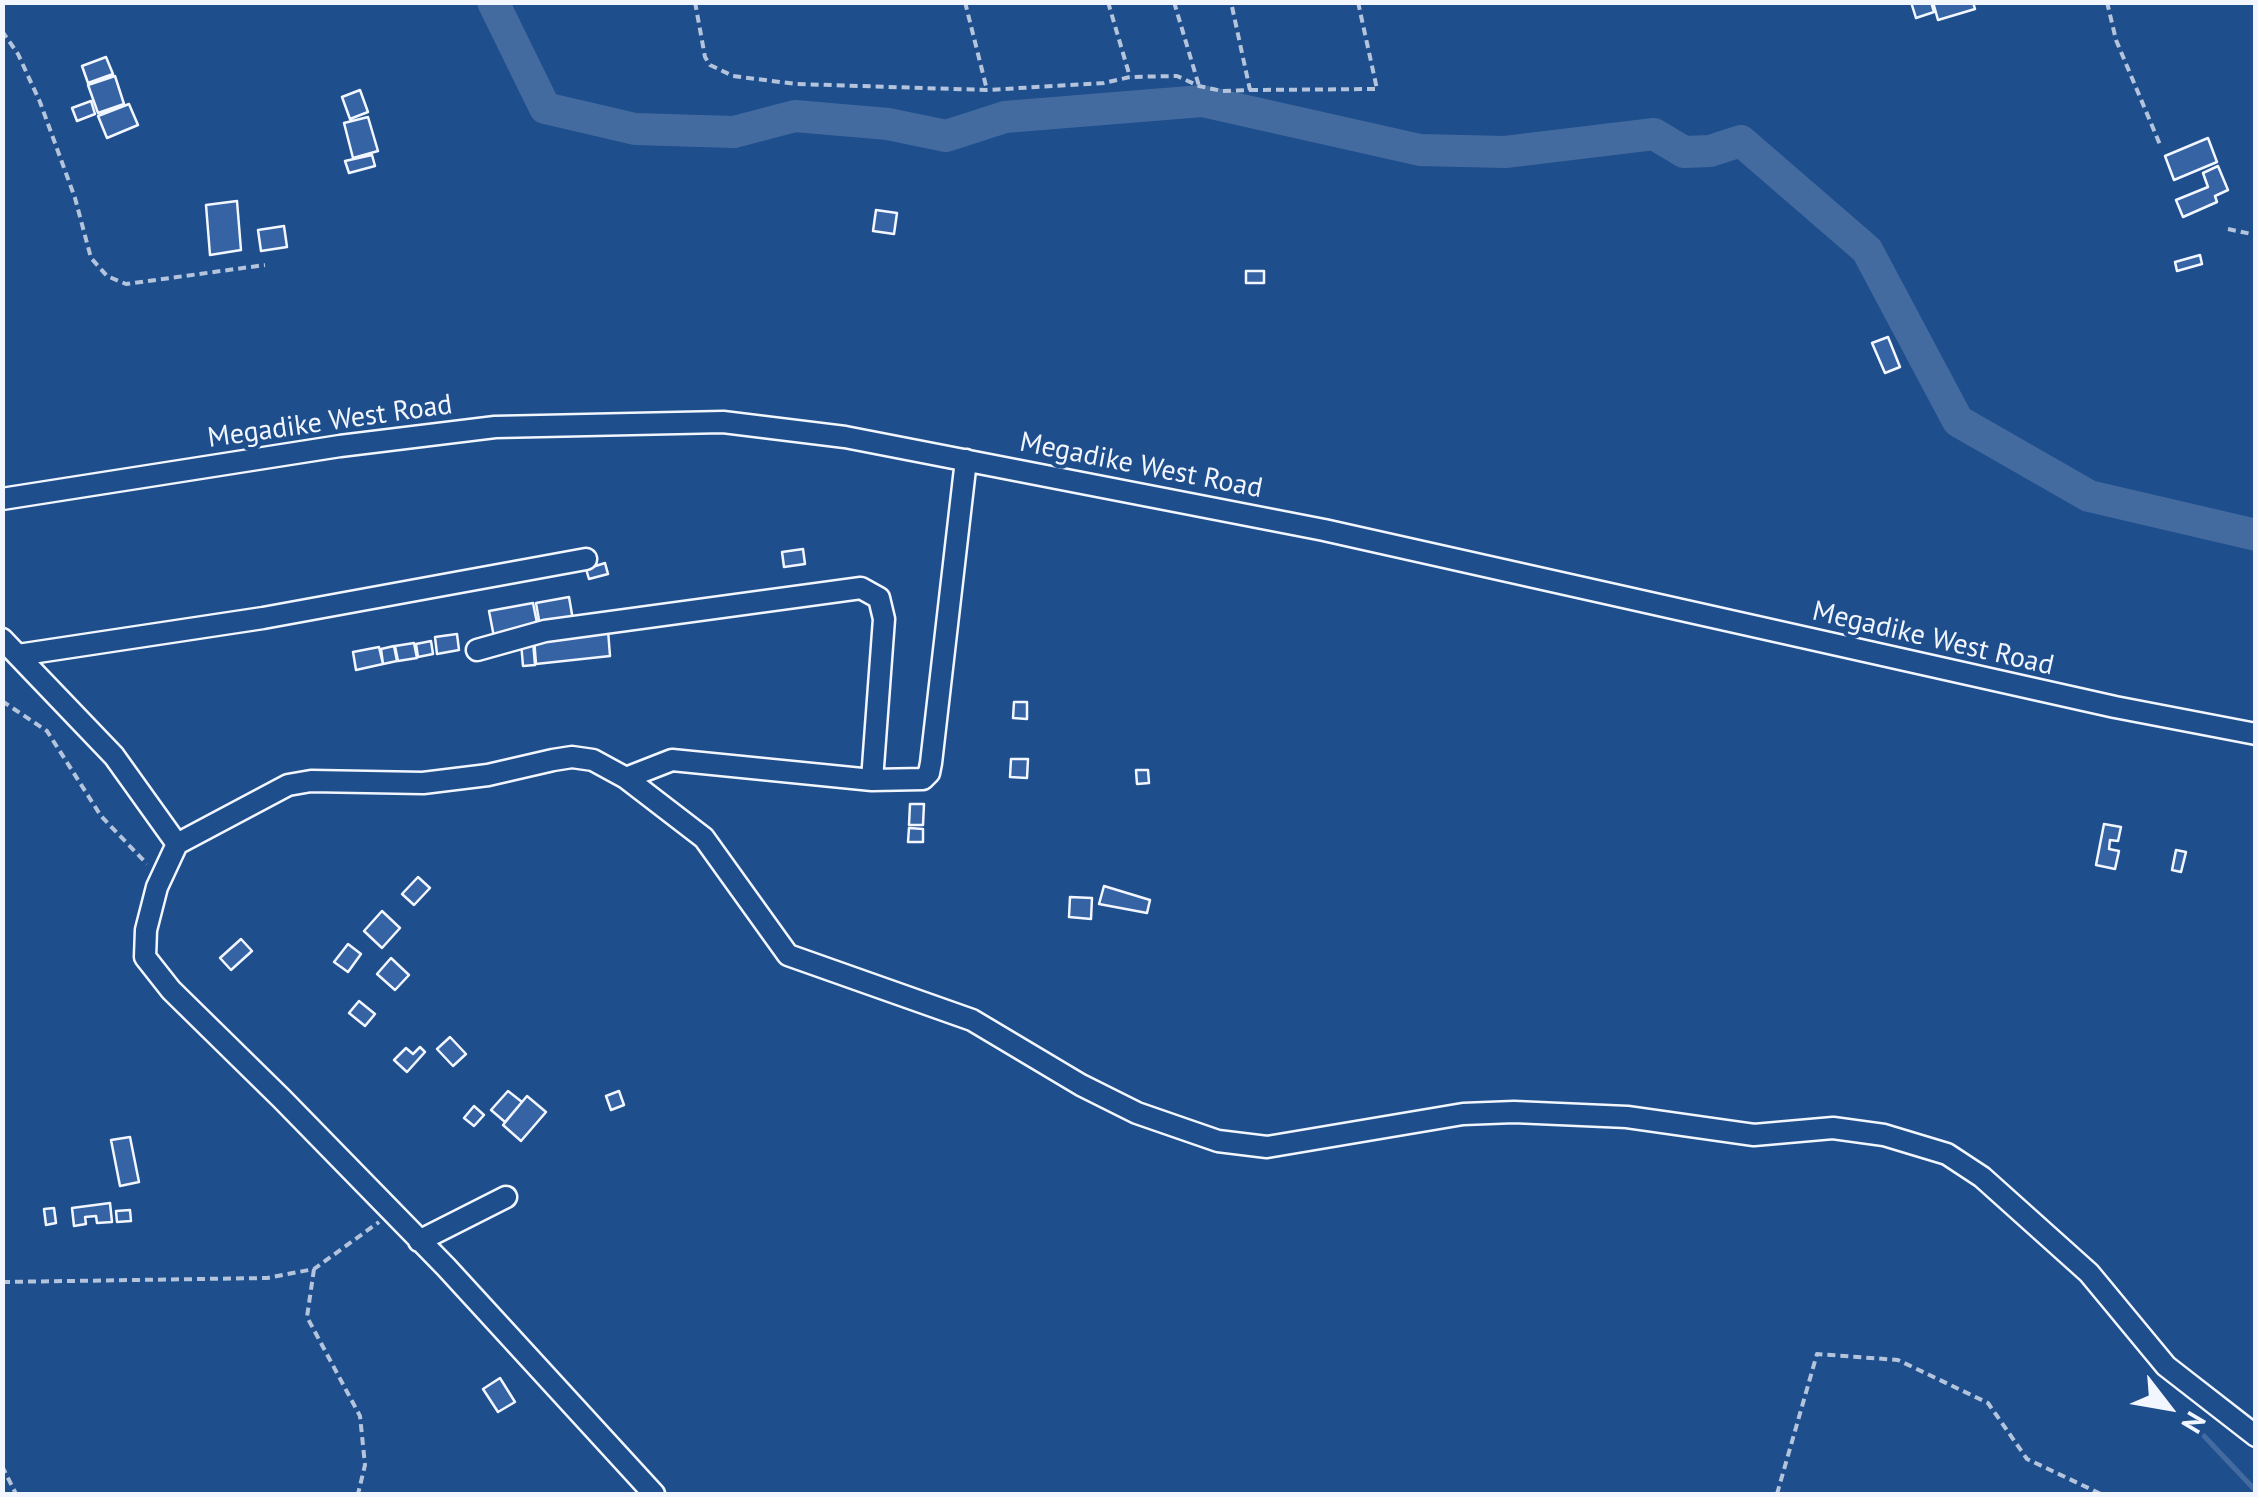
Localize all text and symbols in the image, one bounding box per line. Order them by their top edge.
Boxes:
street label: Megadike West Road [206,388,454,456]
street label: Megadike West Road [1017,426,1265,506]
street label: Megadike West Road [1809,595,2057,683]
north arrow [2118,1357,2218,1457]
text: N [2174,1405,2215,1440]

